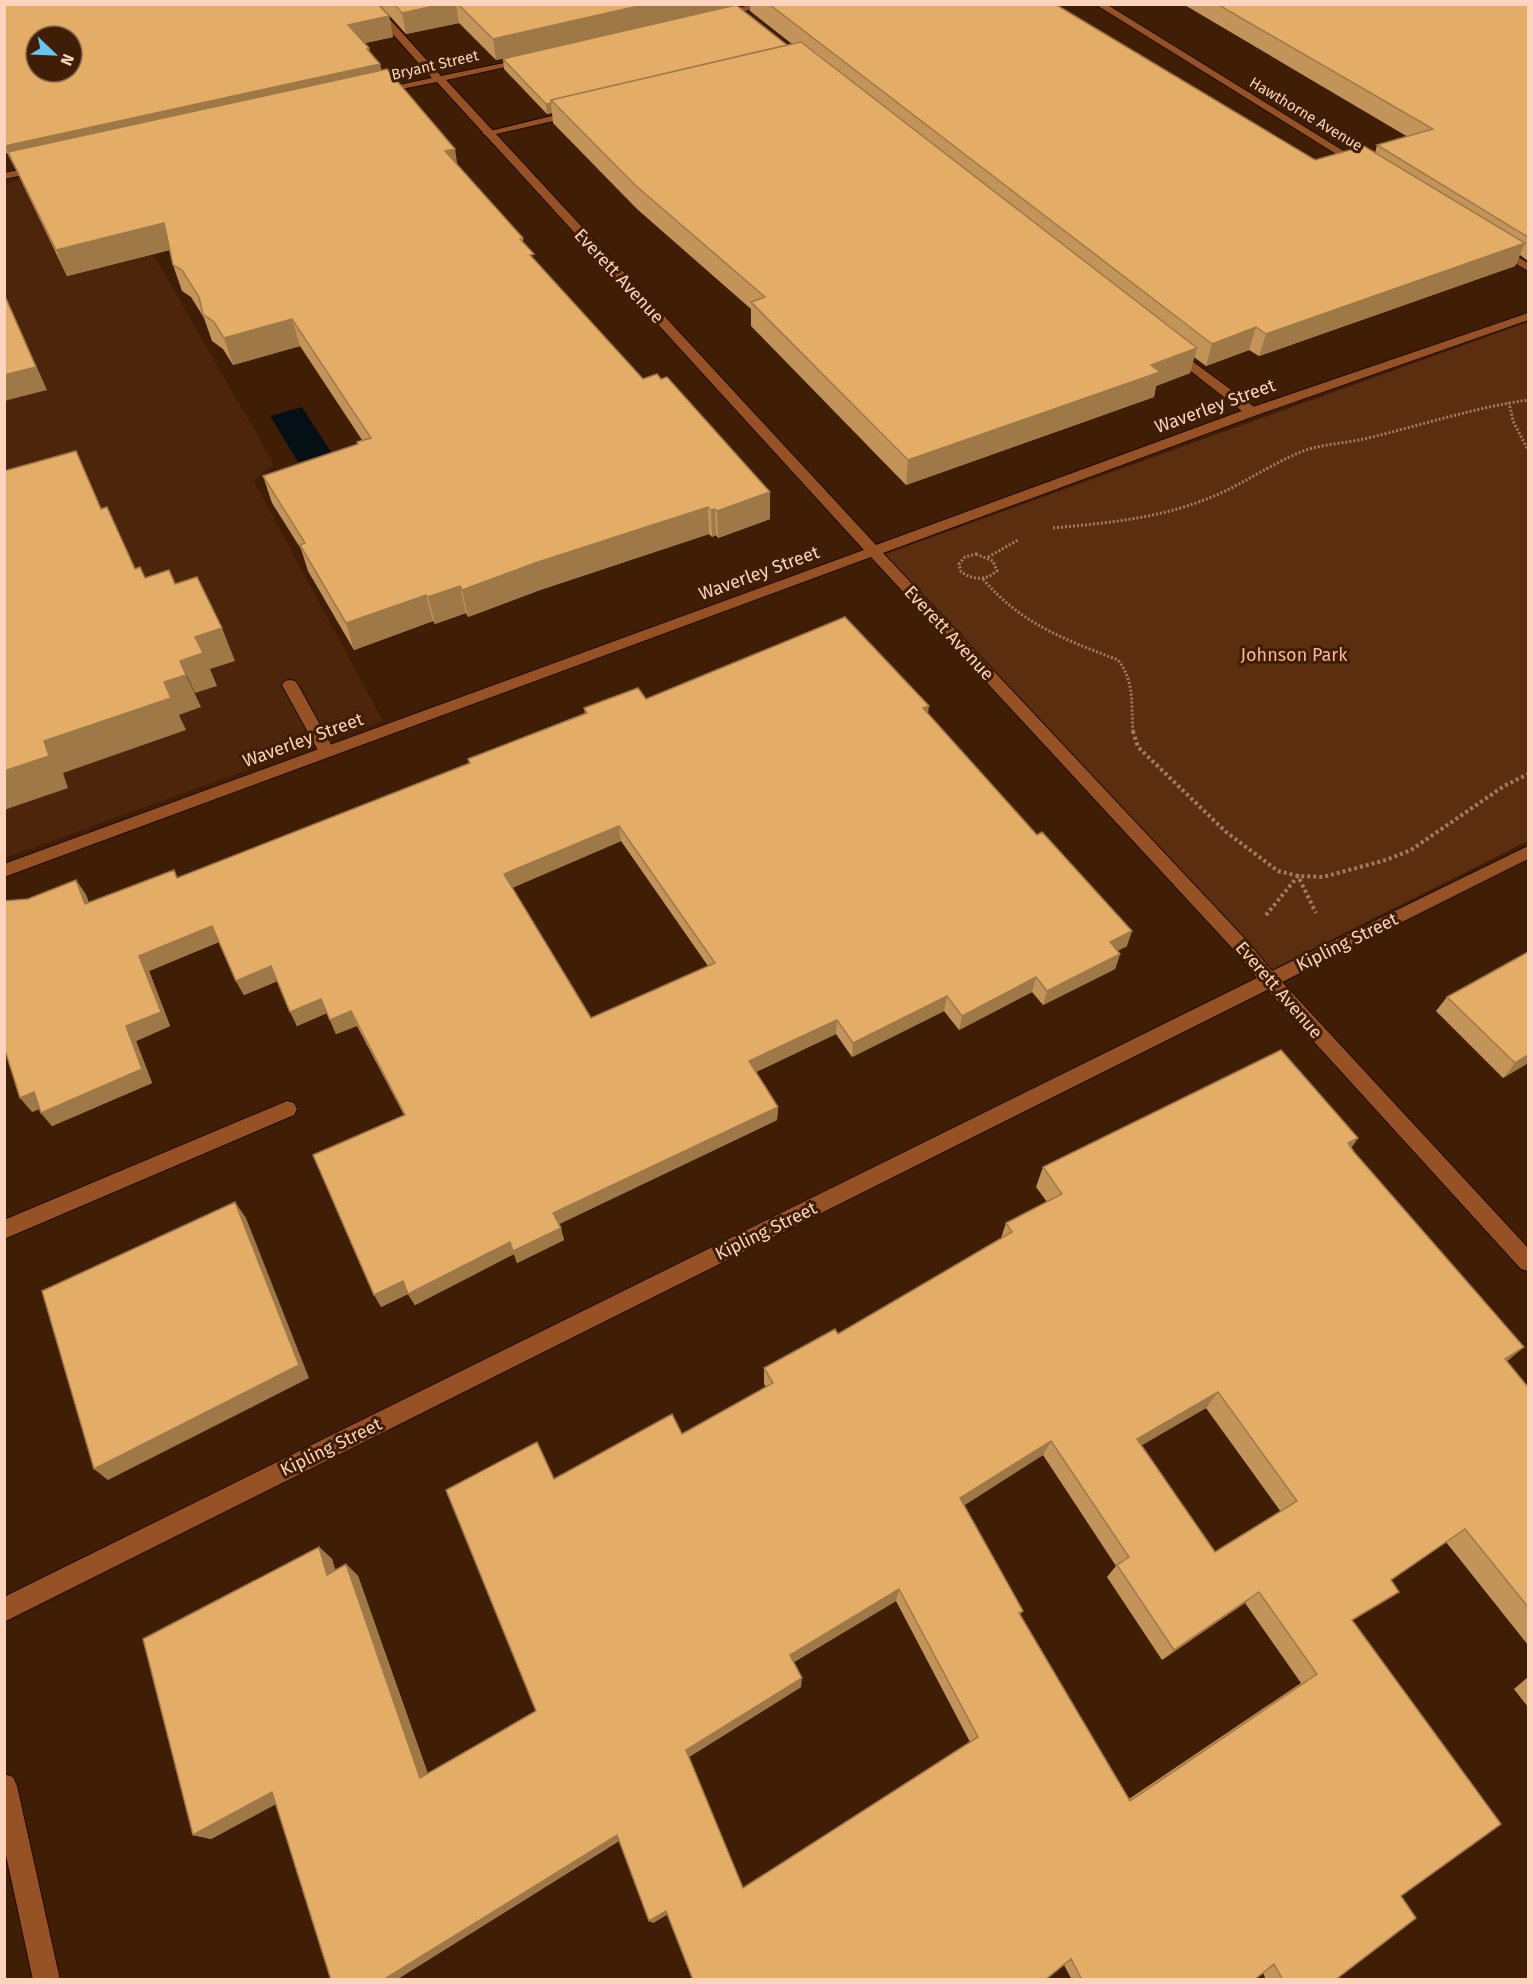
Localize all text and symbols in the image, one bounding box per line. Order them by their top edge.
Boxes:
north arrow [24,24,84,84]
street label: Bryant Street [390,46,481,84]
text: N [57,51,78,68]
street label: Hawthorne Avenue [1246,73,1366,155]
street label: Everett Avenue [569,224,669,328]
street label: Waverley Street [1152,374,1279,438]
street label: Waverley Street [696,541,823,605]
street label: Everett Avenue [899,581,999,685]
park label: Johnson Park [1241,644,1348,666]
street label: Waverley Street [240,708,367,772]
street label: Kipling Street [1293,908,1402,976]
street label: Everett Avenue [1231,937,1327,1043]
street label: Kipling Street [712,1197,821,1265]
street label: Kipling Street [277,1413,386,1481]

